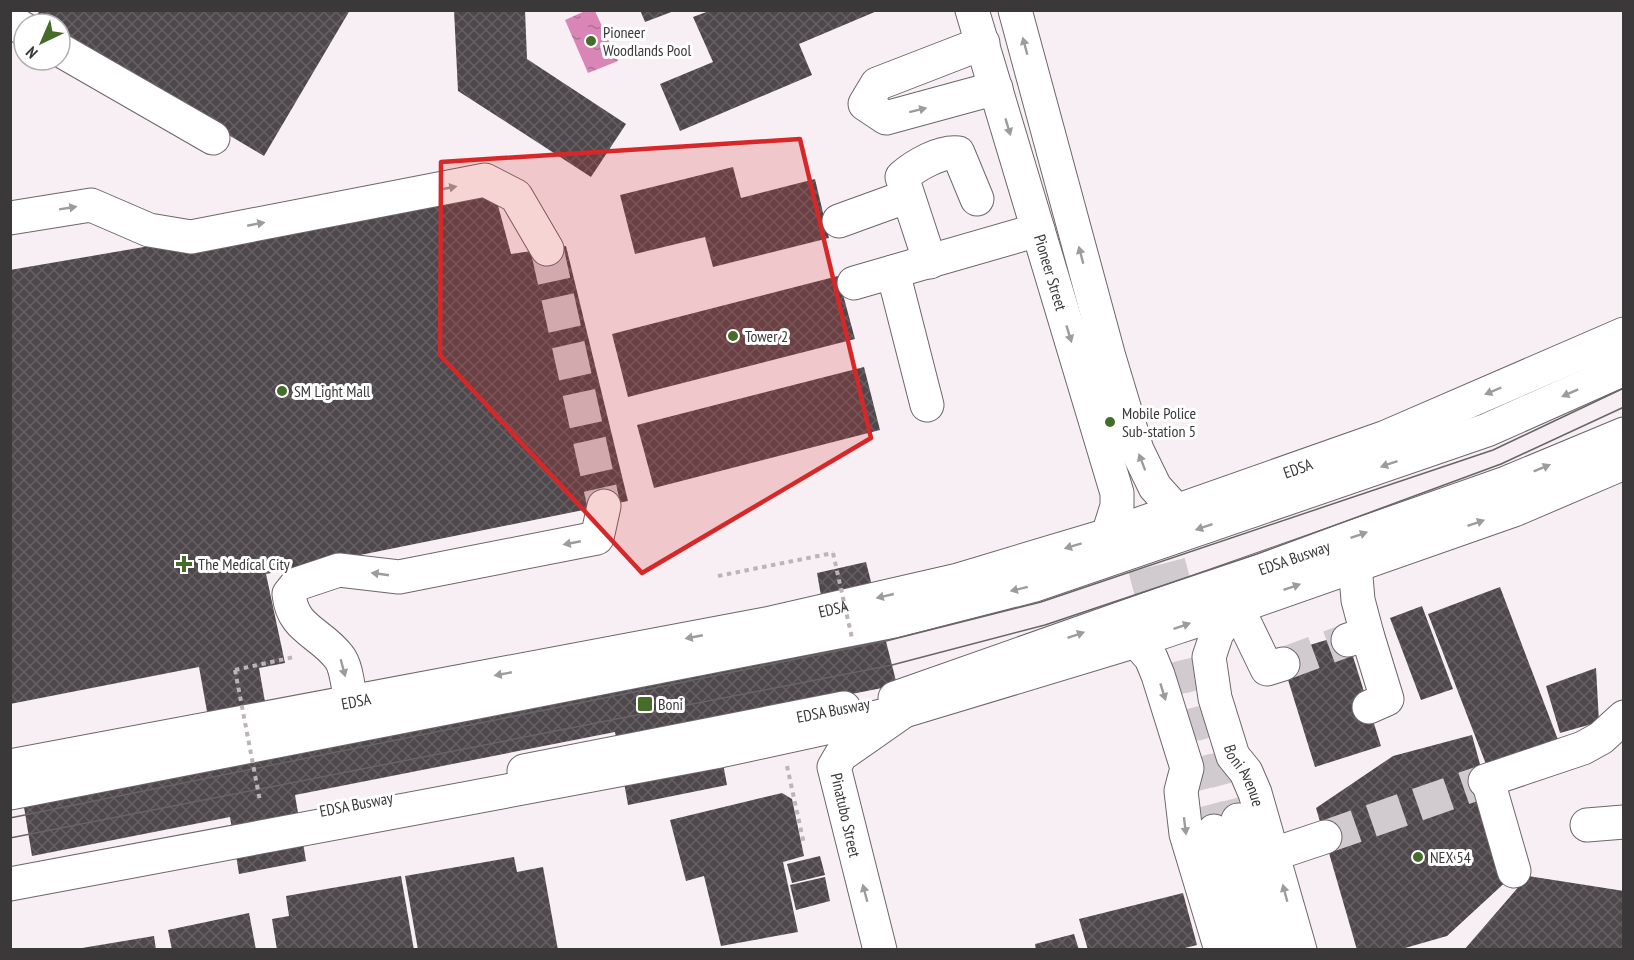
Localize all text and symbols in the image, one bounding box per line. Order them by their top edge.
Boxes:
north arrow [12,12,72,72]
place label: Pioneer Woodlands Pool [603,22,691,60]
marker: Pioneer Woodlands Pool [584,34,598,48]
one-way arrow [1020,37,1029,55]
text: N [22,43,42,63]
one-way arrow [910,105,928,114]
one-way arrow [1004,118,1013,136]
one-way arrow [438,183,457,192]
one-way arrow [59,204,78,213]
one-way arrow [247,219,266,228]
street label: Pioneer Street [1030,232,1072,314]
one-way arrow [1076,246,1086,264]
one-way arrow [1065,325,1074,343]
place label: Tower 2 [745,326,788,346]
marker: Tower 2 [726,329,740,343]
place label: SM Light Mall [294,381,371,401]
marker: SM Light Mall [275,384,289,398]
one-way arrow [1483,386,1501,396]
one-way arrow [1561,388,1579,398]
place label: Mobile Police Sub-station 5 [1122,403,1196,441]
marker: Mobile Police Sub-station 5 [1103,415,1117,429]
one-way arrow [1137,453,1146,471]
street label: EDSA [1280,454,1315,482]
one-way arrow [1380,459,1398,469]
one-way arrow [1534,463,1552,473]
one-way arrow [1467,518,1485,527]
one-way arrow [1195,522,1213,532]
one-way arrow [1350,529,1368,539]
street label: EDSA Busway [1256,536,1332,579]
one-way arrow [562,539,581,548]
one-way arrow [1064,542,1082,551]
place label: The Medical City [198,554,290,574]
marker: The Medical City [175,555,193,573]
one-way arrow [371,569,390,578]
one-way arrow [1283,582,1301,592]
one-way arrow [1010,584,1028,594]
one-way arrow [876,592,894,602]
street label: EDSA [816,595,850,622]
one-way arrow [1173,620,1191,630]
one-way arrow [1067,629,1085,639]
one-way arrow [685,633,704,642]
one-way arrow [338,659,348,677]
one-way arrow [493,669,512,678]
one-way arrow [1159,683,1168,701]
street label: EDSA [340,688,373,714]
street label: EDSA Busway [795,693,871,727]
place label: Boni [658,694,683,714]
marker: Boni [636,695,654,713]
street label: Boni Avenue [1220,742,1268,809]
street label: Pinatubo Street [827,771,866,860]
street label: EDSA Busway [318,787,394,821]
one-way arrow [1181,816,1190,835]
place label: NEX 54 [1430,847,1471,867]
marker: NEX 54 [1411,850,1425,864]
one-way arrow [860,884,870,902]
one-way arrow [1279,884,1289,902]

